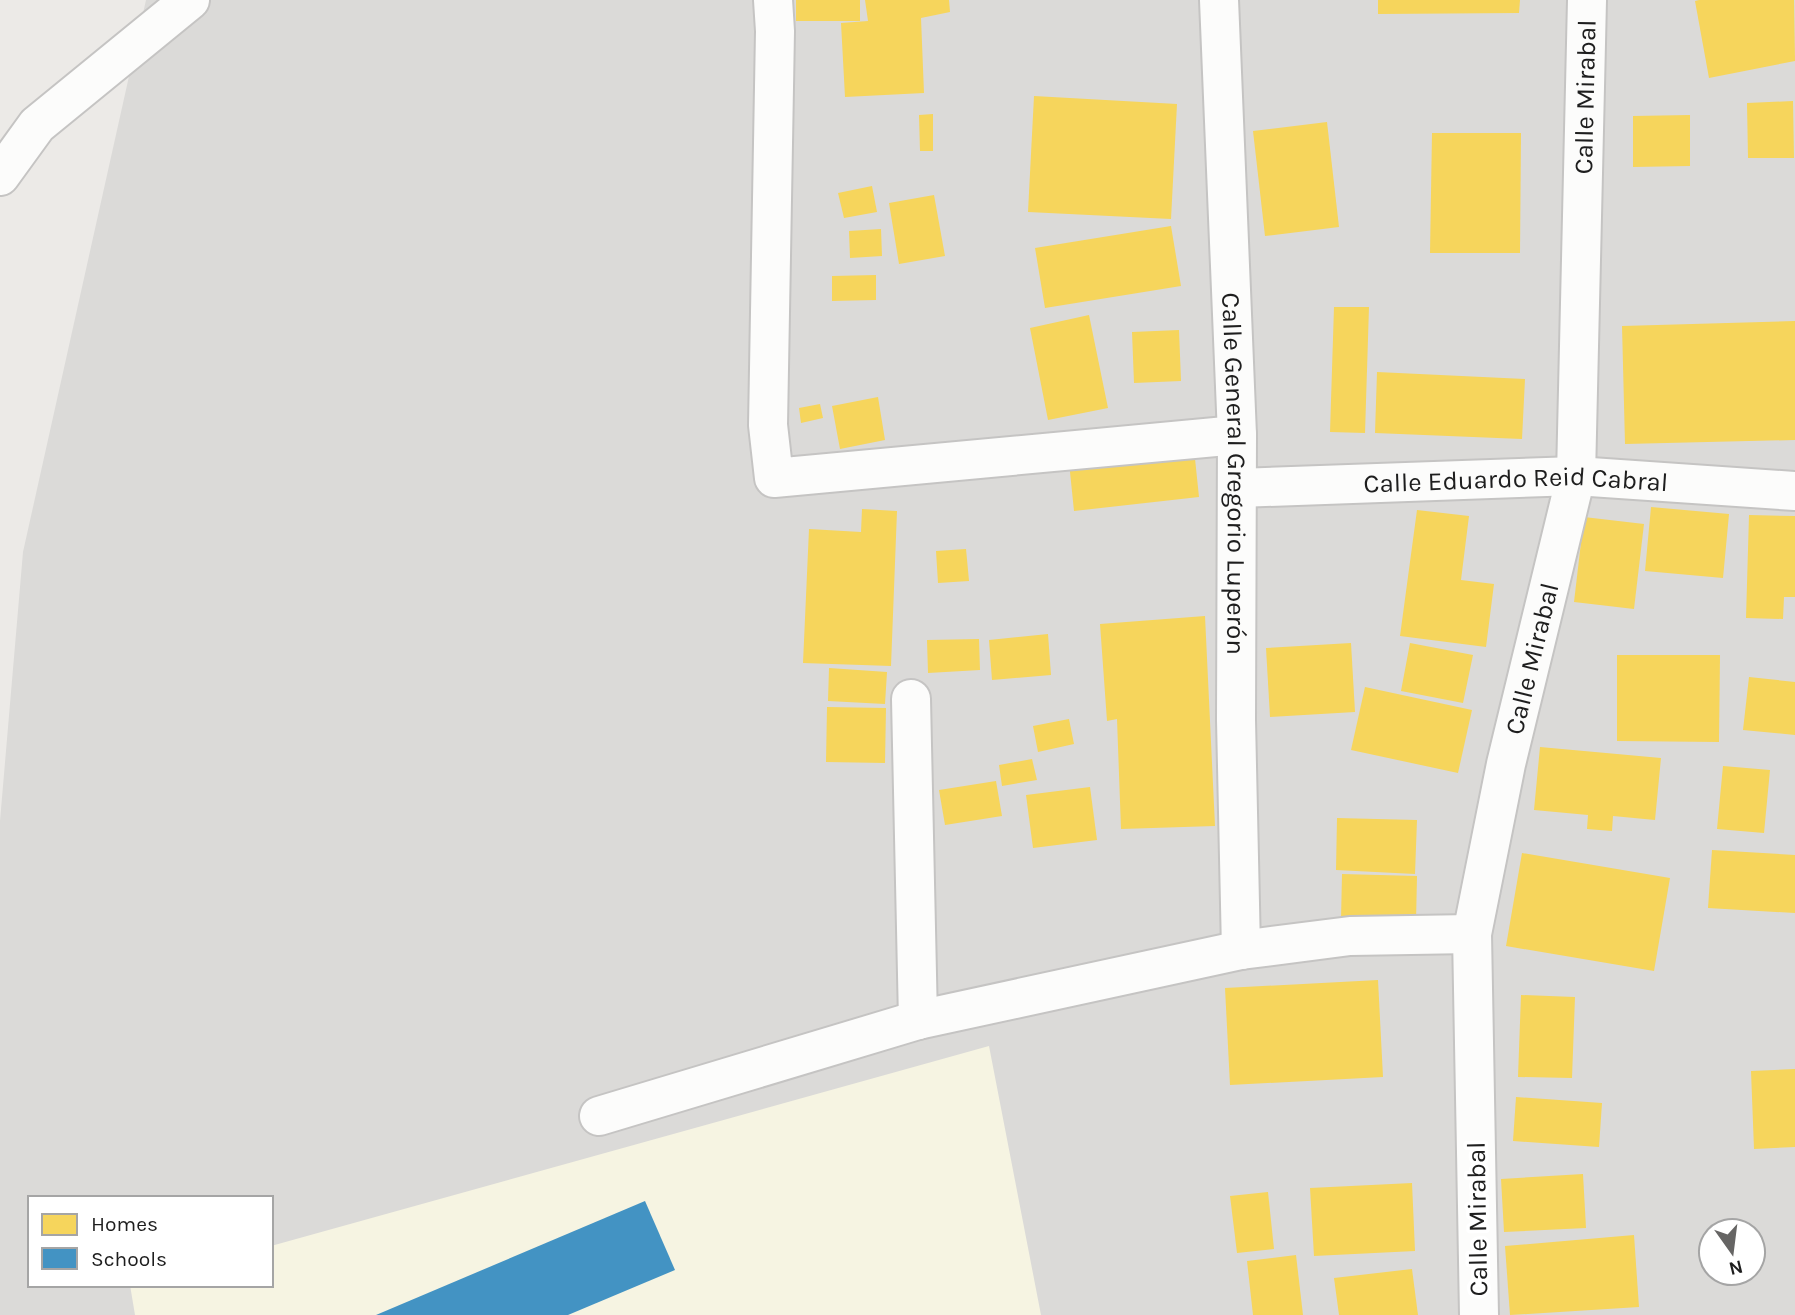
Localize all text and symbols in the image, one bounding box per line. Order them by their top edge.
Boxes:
street label: Calle Mirabal [1568,19,1603,175]
street label: Calle General Gregorio Luperón [1215,292,1252,655]
street label: Calle Eduardo Reid Cabral [1363,461,1669,500]
street label: Calle Mirabal [1499,580,1565,738]
street label: Calle Mirabal [1461,1141,1494,1297]
legend [28,1196,273,1287]
text: Homes [91,1212,158,1236]
north arrow [1697,1217,1767,1287]
text: Schools [91,1247,167,1271]
text: N [1727,1255,1745,1280]

